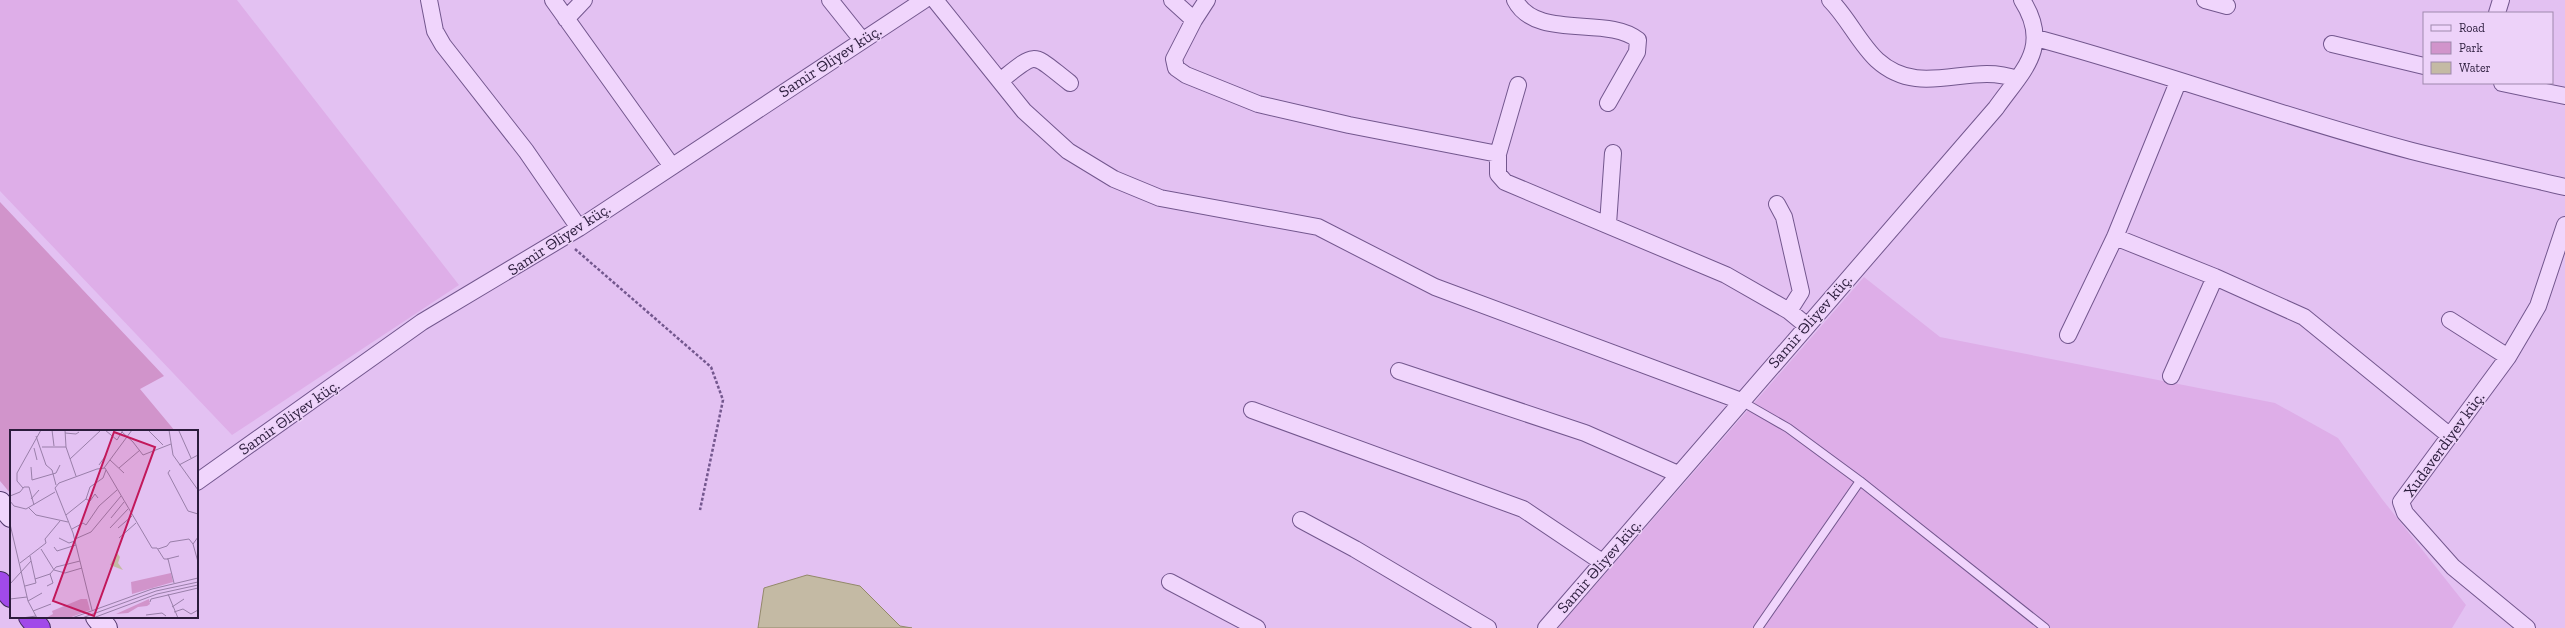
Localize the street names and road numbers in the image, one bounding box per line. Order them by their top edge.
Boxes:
street label: Samir Əliyev küç. [775,21,885,101]
street label: Samir Əliyev küç. [504,199,614,279]
street label: Samir Əliyev küç. [1764,270,1856,372]
street label: Samir Əliyev küç. [235,375,343,459]
street label: Xudaverdiyev küç. [2400,388,2488,500]
street label: Samir Əliyev küç. [1553,515,1645,617]

